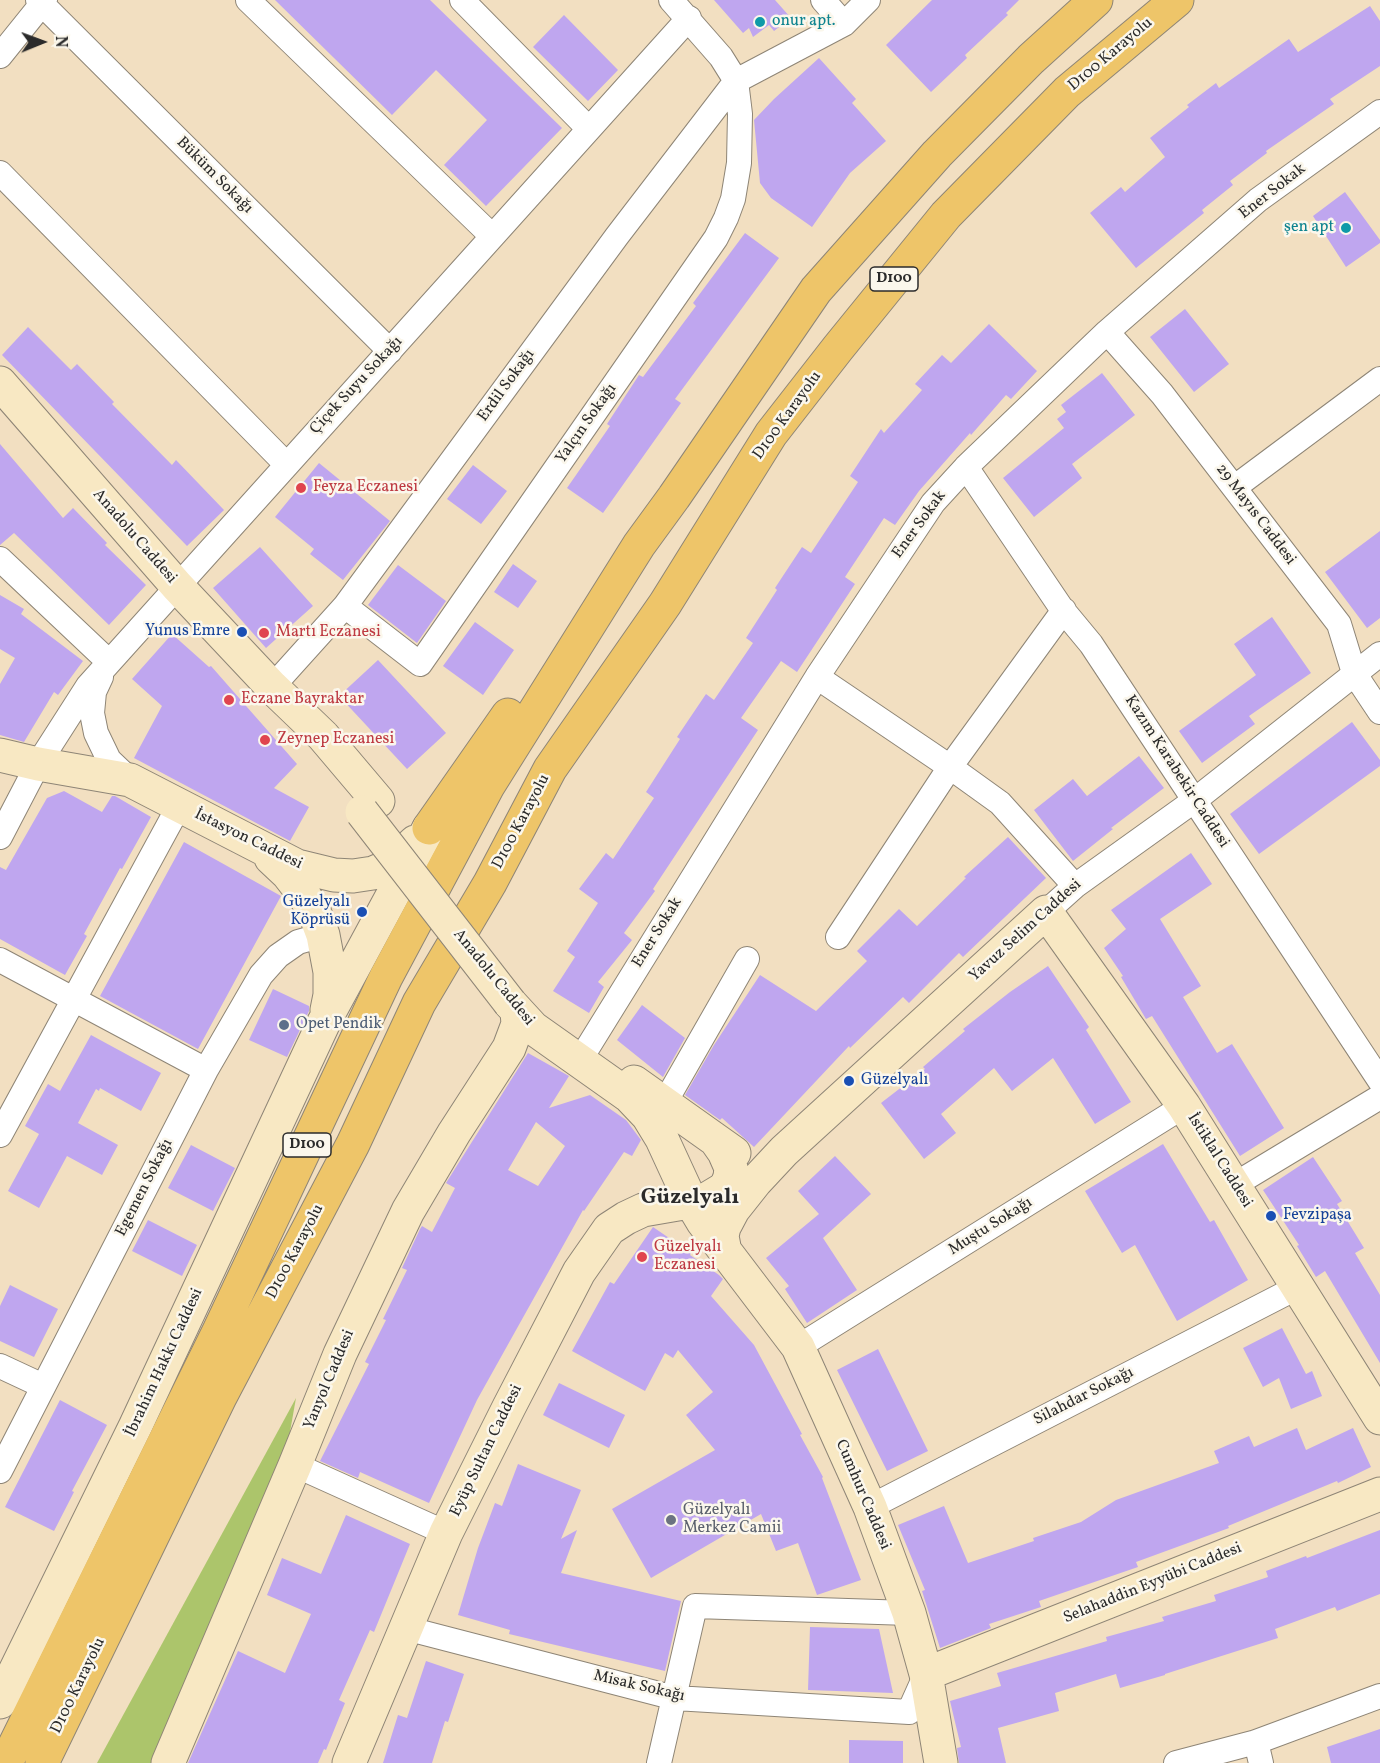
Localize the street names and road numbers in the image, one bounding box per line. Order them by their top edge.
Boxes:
street label: D100 Karayolu [1065,14,1157,96]
street label: Büküm Sokağı [172,134,256,218]
street label: Ener Sokak [1236,160,1310,224]
road number: D100 [870,267,918,291]
street label: Çiçek Suyu Sokağı [307,333,407,439]
street label: Erdil Sokağı [474,346,540,426]
street label: D100 Karayolu [750,368,826,464]
street label: Yalçın Sokağı [552,380,622,468]
street label: 29 Mayıs Caddesi [1211,461,1299,569]
street label: Anadolu Caddesi [88,486,180,588]
street label: Ener Sokak [889,487,951,563]
street label: Kazım Karabekir Caddesi [1119,692,1233,852]
street label: D100 Karayolu [489,771,555,873]
street label: İstasyon Caddesi [191,805,305,875]
street label: Yavuz Selim Caddesi [966,876,1086,986]
street label: Ener Sokak [629,894,687,972]
street label: Anadolu Caddesi [448,926,538,1030]
street label: İstiklal Caddesi [1182,1110,1256,1212]
road number: D100 [283,1133,331,1157]
street label: Egemen Sokağı [112,1136,178,1240]
street label: Muştu Sokağı [946,1194,1036,1260]
street label: D100 Karayolu [263,1201,329,1303]
street label: İbrahim Hakkı Caddesi [122,1286,208,1440]
street label: Yanyol Caddesi [300,1327,360,1433]
street label: Silahdar Sokağı [1031,1364,1137,1430]
street label: Eyüp Sultan Caddesi [447,1382,527,1520]
street label: Cumhur Caddesi [830,1437,894,1553]
street label: Selahaddin Eyyübi Caddesi [1061,1539,1245,1629]
street label: D100 Karayolu [48,1635,110,1737]
street label: Misak Sokağı [591,1667,687,1707]

